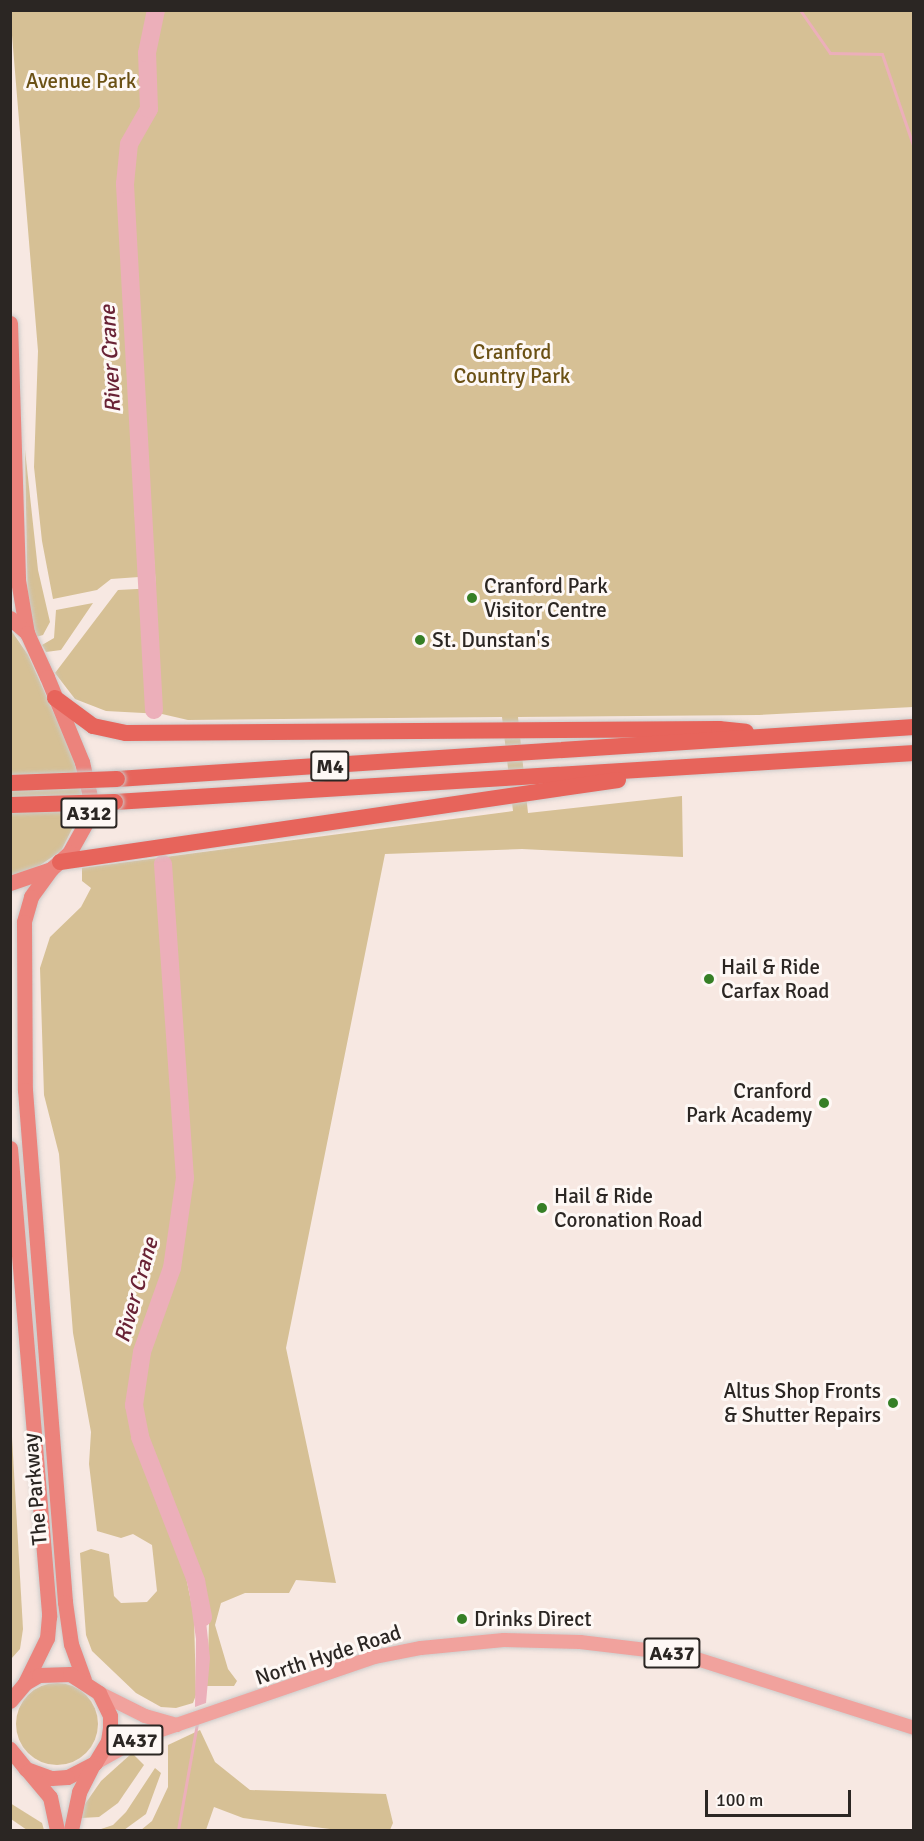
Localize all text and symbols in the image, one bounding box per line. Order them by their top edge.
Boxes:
park label: Avenue Park [26,68,136,94]
water label: River Crane [94,304,126,414]
park label: Cranford Country Park [454,339,570,389]
place label: Cranford Park Visitor Centre [484,573,608,623]
marker: Cranford Park Visitor Centre [465,591,479,605]
place label: St. Dunstan's [432,627,550,653]
marker: St. Dunstan's [413,633,427,647]
road number: M4 [309,749,351,783]
road number: A312 [59,796,119,830]
place label: Hail & Ride Carfax Road [721,954,829,1004]
marker: Hail & Ride Carfax Road [702,972,716,986]
place label: Cranford Park Academy [686,1078,812,1128]
marker: Cranford Park Academy [817,1096,831,1110]
place label: Hail & Ride Coronation Road [554,1183,703,1233]
marker: Hail & Ride Coronation Road [535,1201,549,1215]
water label: River Crane [108,1234,164,1346]
place label: Altus Shop Fronts & Shutter Repairs [723,1378,881,1428]
marker: Altus Shop Fronts & Shutter Repairs [886,1396,900,1410]
street label: The Parkway [18,1432,52,1546]
place label: Drinks Direct [474,1606,592,1632]
marker: Drinks Direct [455,1612,469,1626]
street label: North Hyde Road [252,1620,404,1690]
road number: A437 [642,1636,702,1670]
road number: A437 [105,1723,165,1757]
scale bar [708,1778,854,1816]
text: 100 m [716,1789,763,1811]

